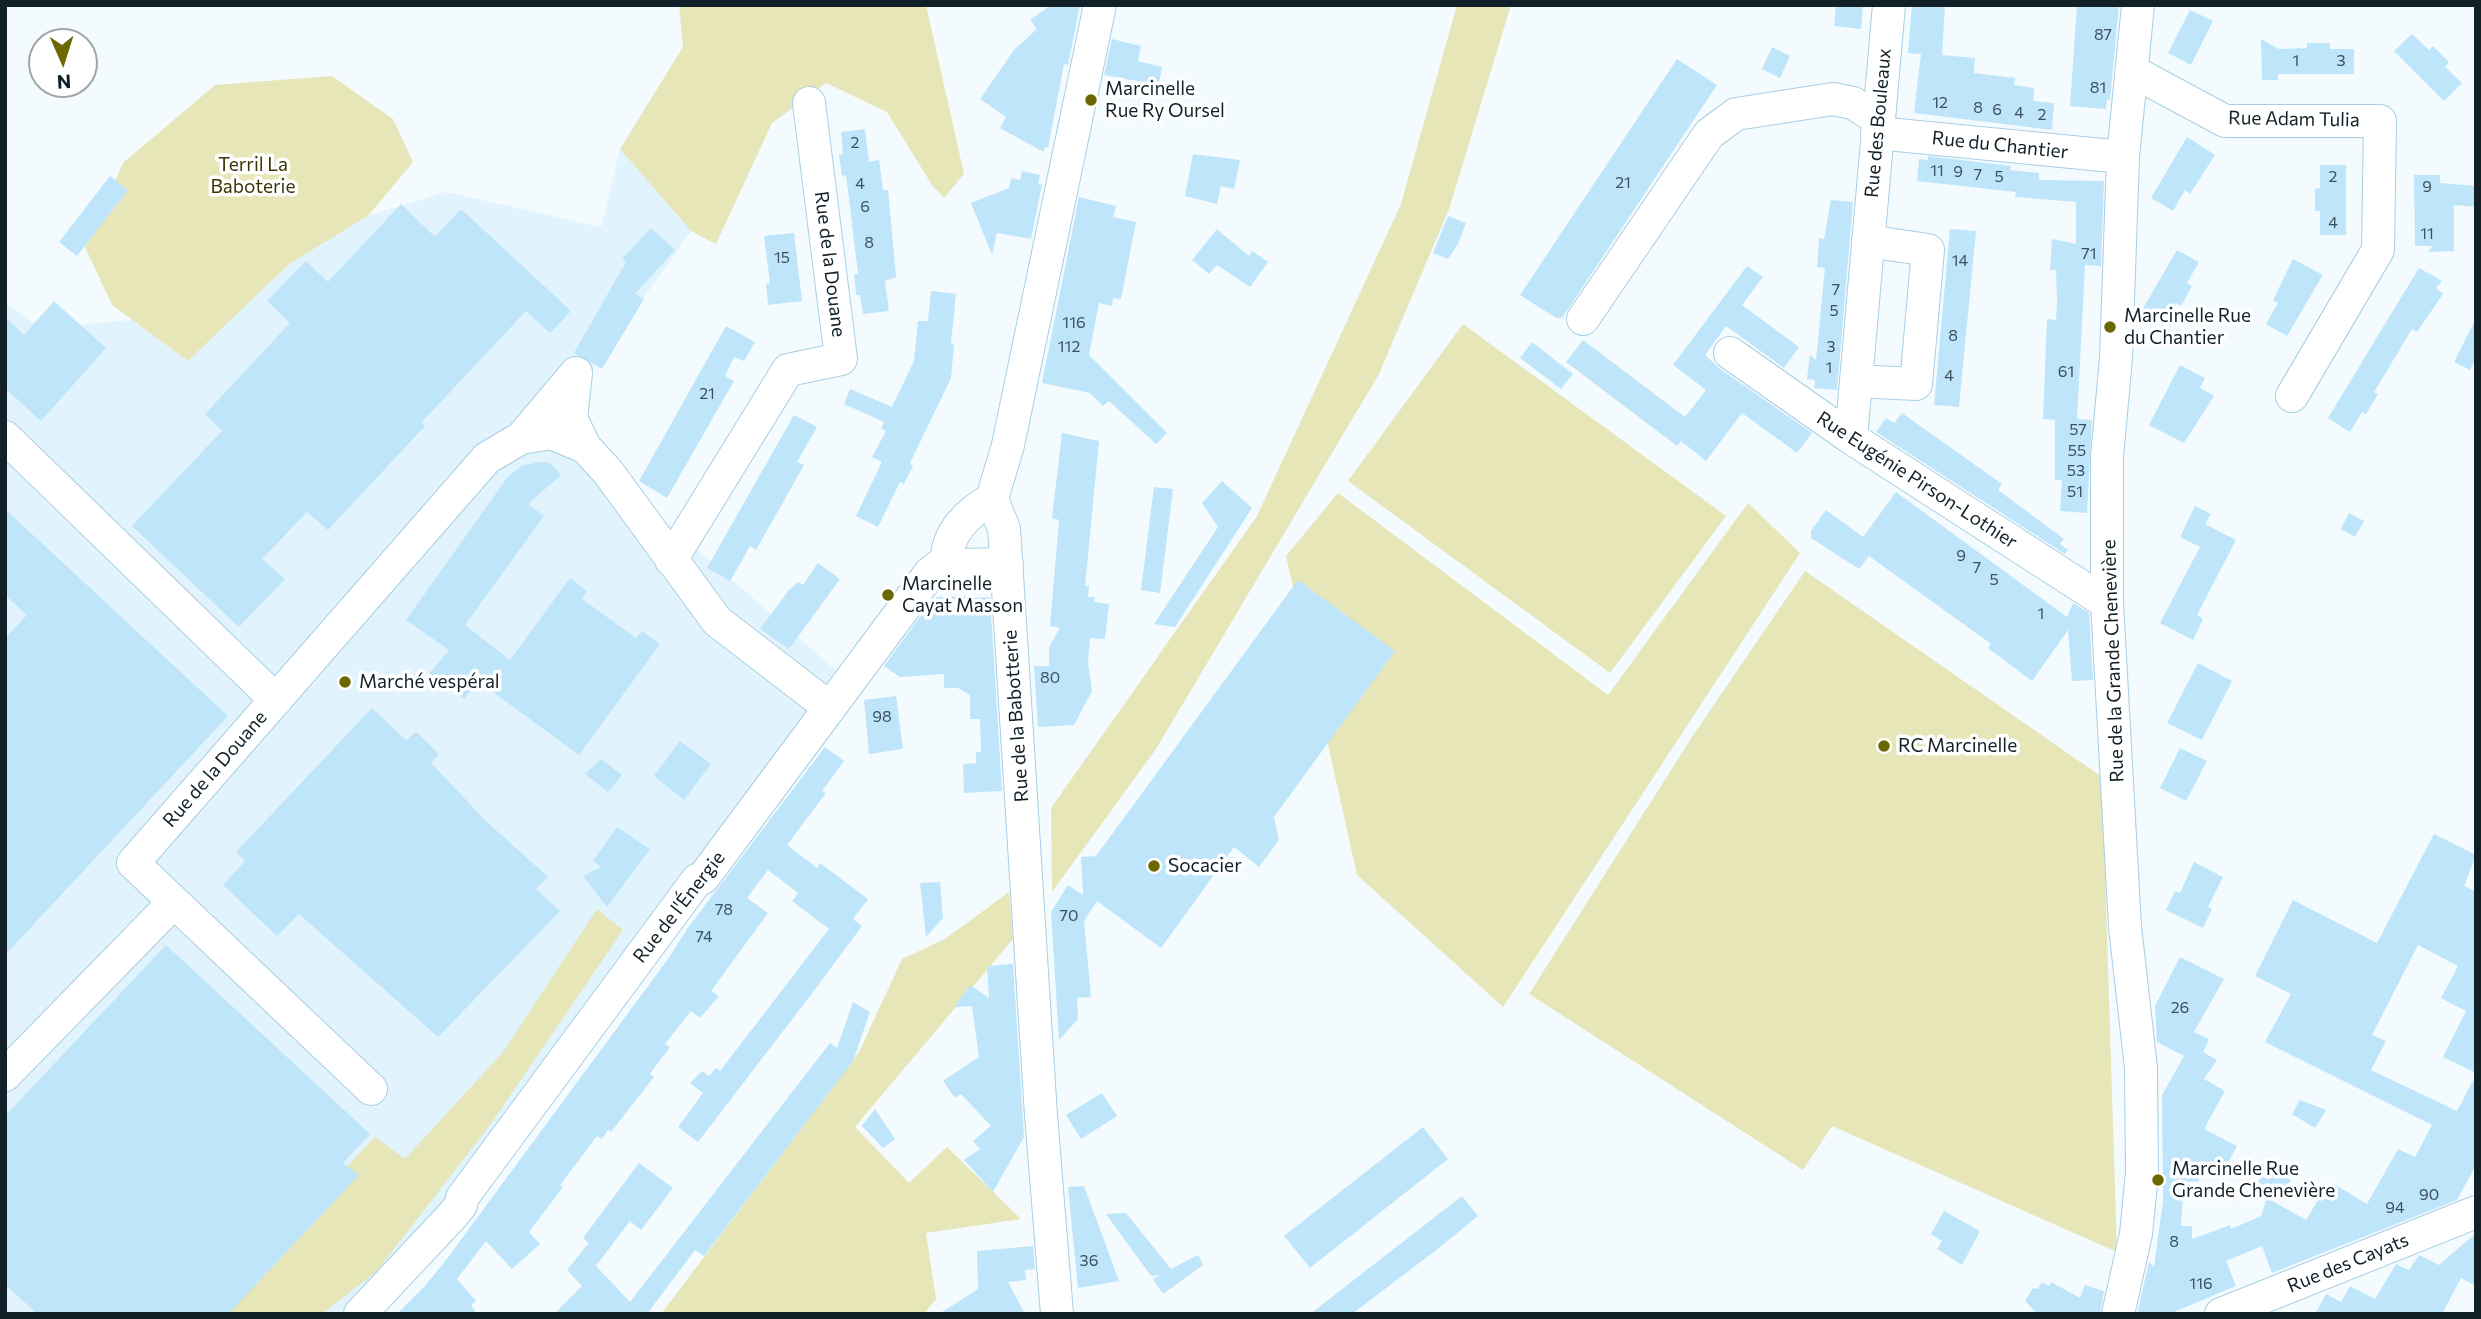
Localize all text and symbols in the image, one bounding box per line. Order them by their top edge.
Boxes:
house number: 87 [2094,25,2112,45]
north arrow [28,28,98,98]
street label: Rue des Bouleaux [1860,47,1896,199]
house number: 1 [2293,51,2299,71]
house number: 3 [2336,51,2346,71]
text: N [56,71,72,94]
place label: Marcinelle Rue Ry Oursel [1105,78,1225,122]
house number: 81 [2090,78,2106,98]
marker: Marcinelle Rue Ry Oursel [1083,92,1099,108]
house number: 12 [1932,93,1948,113]
house number: 8 [1973,98,1983,118]
house number: 6 [1992,100,2002,120]
house number: 4 [2014,103,2024,123]
house number: 2 [2038,105,2046,125]
street label: Rue Adam Tulia [2228,106,2360,132]
street label: Rue du Chantier [1931,126,2069,164]
house number: 2 [851,133,859,153]
park label: Terril La Baboterie [211,154,295,198]
house number: 11 [1930,161,1944,181]
house number: 9 [1953,162,1963,182]
house number: 7 [1974,165,1982,185]
house number: 5 [1994,167,2004,187]
house number: 2 [2329,167,2337,187]
house number: 21 [1615,173,1631,193]
house number: 4 [855,174,865,194]
house number: 9 [2422,177,2432,197]
street label: Rue de la Douane [810,190,850,338]
house number: 6 [860,197,870,217]
house number: 4 [2328,213,2338,233]
house number: 11 [2420,224,2434,244]
house number: 8 [864,233,874,253]
house number: 71 [2081,244,2097,264]
house number: 15 [774,248,790,268]
house number: 14 [1952,251,1968,271]
house number: 7 [1832,280,1840,300]
house number: 5 [1829,301,1839,321]
place label: Marcinelle Rue du Chantier [2124,305,2251,349]
house number: 116 [1062,313,1086,333]
marker: Marcinelle Rue du Chantier [2102,319,2118,335]
house number: 8 [1948,326,1958,346]
house number: 112 [1058,337,1080,357]
house number: 3 [1826,337,1836,357]
house number: 1 [1826,358,1832,378]
house number: 61 [2058,362,2074,382]
house number: 4 [1944,366,1954,386]
house number: 21 [699,384,715,404]
street label: Rue Eugénie Pirson-Lothier [1812,407,2022,553]
house number: 57 [2069,420,2087,440]
house number: 55 [2068,441,2086,461]
house number: 53 [2067,461,2085,481]
house number: 51 [2067,482,2083,502]
street label: Rue de la Grande Chenevière [2097,539,2129,783]
house number: 9 [1956,546,1966,566]
house number: 7 [1973,558,1981,578]
house number: 5 [1989,570,1999,590]
place label: Marcinelle Cayat Masson [902,573,1023,617]
marker: Marcinelle Cayat Masson [880,587,896,603]
house number: 1 [2038,604,2044,624]
street label: Rue de la Babotterie [999,629,1033,803]
house number: 80 [1040,668,1060,688]
place label: Marché vespéral [359,671,500,693]
marker: Marché vespéral [337,674,353,690]
street label: Rue de la Douane [158,706,272,832]
house number: 98 [872,707,892,727]
place label: RC Marcinelle [1898,735,2017,757]
marker: RC Marcinelle [1876,738,1892,754]
street label: Rue de l'Énergie [628,847,730,967]
place label: Socacier [1168,855,1242,877]
marker: Socacier [1146,858,1162,874]
house number: 78 [715,900,733,920]
house number: 70 [1060,906,1078,926]
house number: 74 [695,927,713,947]
house number: 26 [2171,998,2189,1018]
place label: Marcinelle Rue Grande Chenevière [2172,1158,2335,1202]
marker: Marcinelle Rue Grande Chenevière [2150,1172,2166,1188]
house number: 90 [2419,1185,2439,1205]
house number: 94 [2385,1198,2405,1218]
street label: Rue des Cayats [2284,1228,2412,1298]
house number: 8 [2169,1232,2179,1252]
house number: 36 [1080,1251,1098,1271]
house number: 116 [2189,1274,2213,1294]

